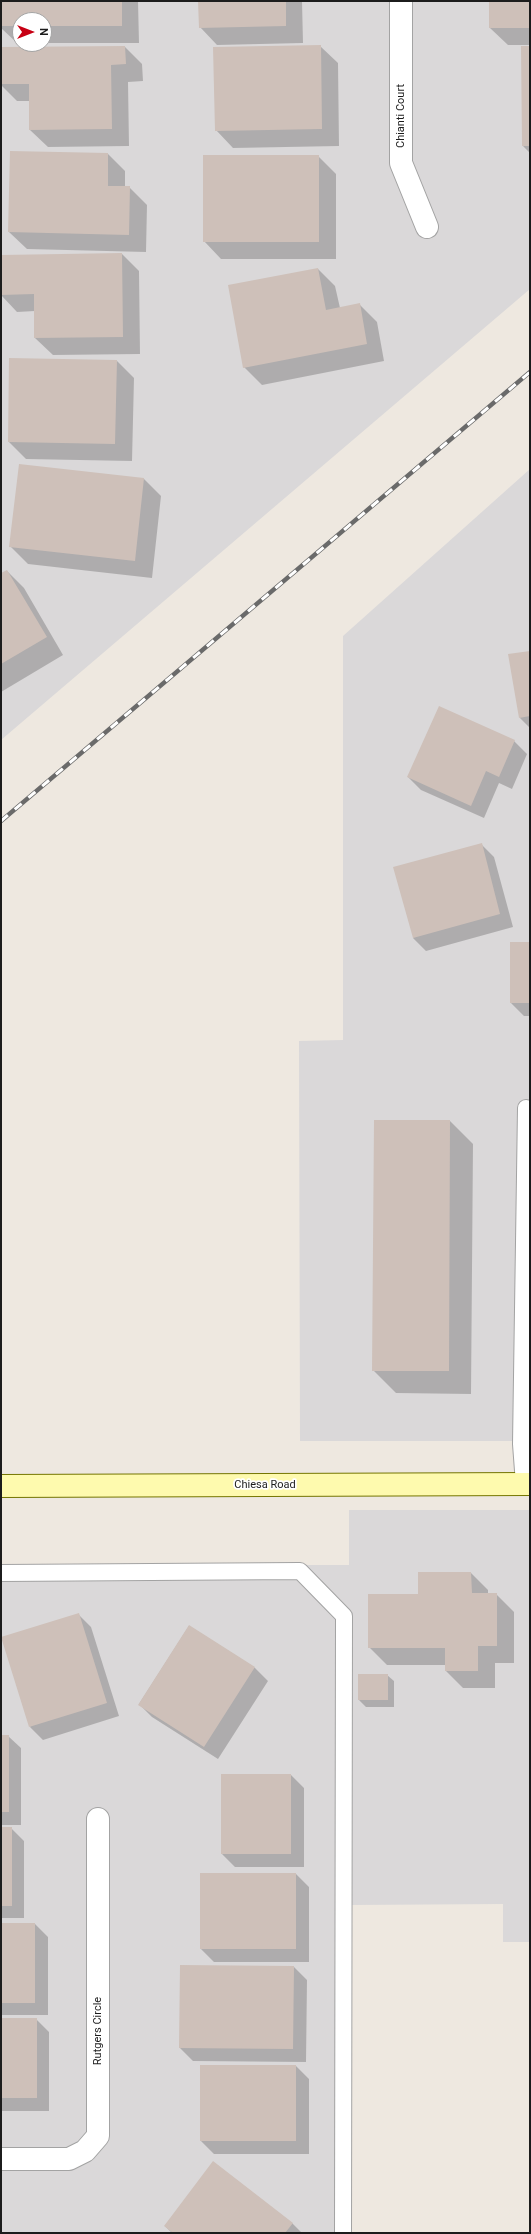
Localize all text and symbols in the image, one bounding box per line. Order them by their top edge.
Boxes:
north arrow [12,12,52,52]
text: N [37,28,50,36]
street label: Chianti Court [394,84,408,148]
street label: Chiesa Road [234,1478,296,1492]
street label: Rutgers Circle [91,1997,105,2065]

